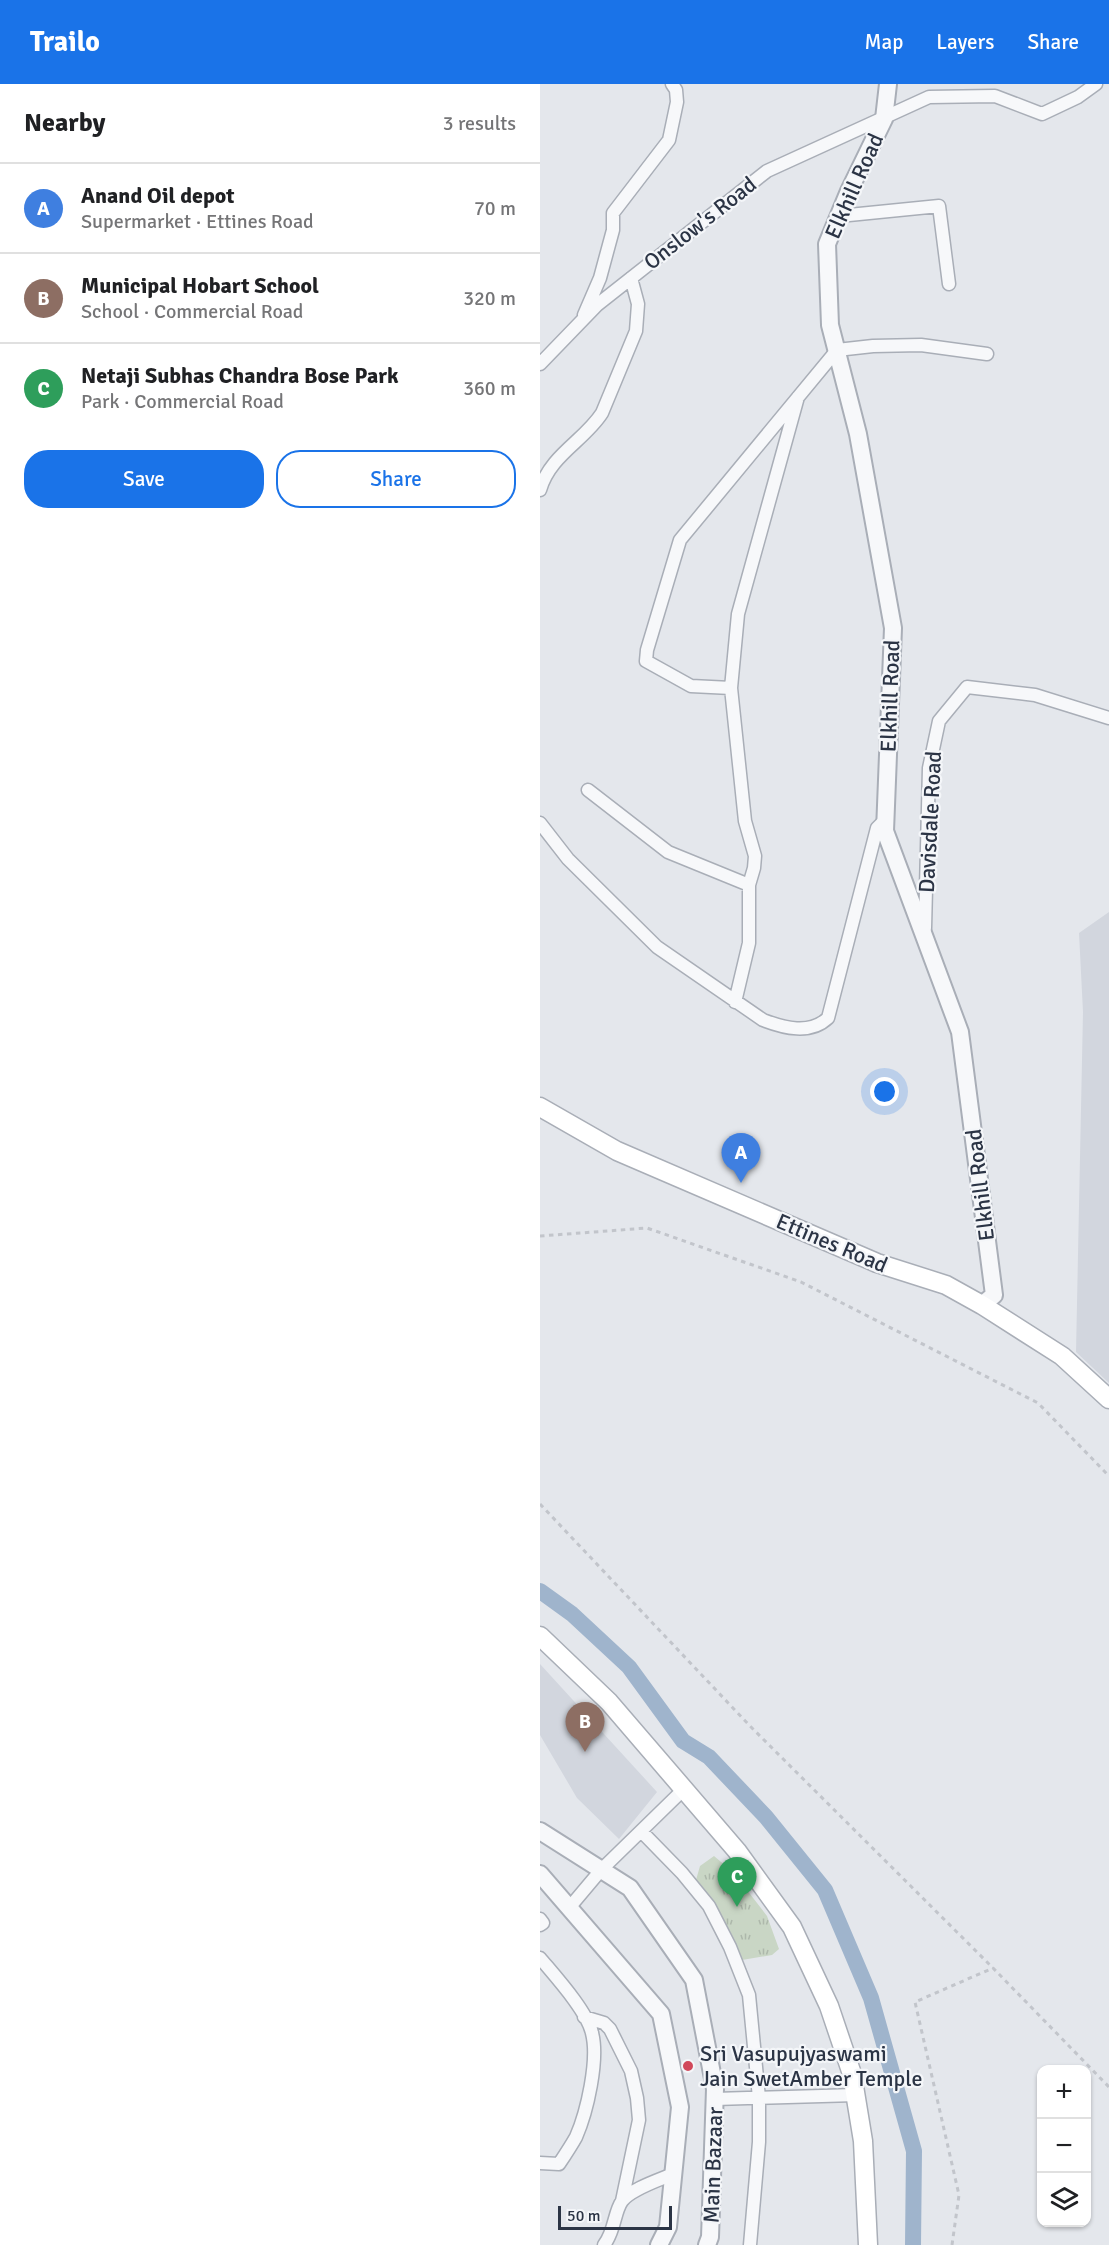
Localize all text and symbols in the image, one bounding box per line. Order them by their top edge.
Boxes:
text: Trailo [30,25,100,59]
text: Map [865,29,903,55]
text: Layers [936,29,994,55]
text: Share [1027,29,1079,55]
text: Nearby [24,107,105,139]
text: 3 results [443,111,516,136]
street label: Elkhill Road [819,129,889,243]
street label: Onslow's Road [638,171,762,275]
text: Anand Oil depot [81,182,235,209]
text: A [37,196,50,221]
text: 70 m [474,196,516,221]
text: Supermarket · Ettines Road [81,209,314,234]
text: Municipal Hobart School [81,272,319,299]
text: B [37,286,50,311]
text: 320 m [463,286,516,311]
text: School · Commercial Road [81,299,303,324]
text: Netaji Subhas Chandra Bose Park [81,362,399,389]
text: C [37,376,50,401]
text: 360 m [463,376,516,401]
text: Park · Commercial Road [81,389,284,414]
button: Save [24,450,264,508]
button: Share [276,450,516,508]
street label: Elkhill Road [875,639,905,753]
street label: Davisdale Road [913,750,947,894]
your location [870,1077,899,1106]
street label: Elkhill Road [960,1128,1000,1242]
pin: A [722,1134,760,1183]
street label: Ettines Road [772,1207,892,1279]
pin: B [566,1702,604,1752]
pin: C [718,1858,756,1907]
place label: Sri Vasupujyaswami Jain SwetAmber Temple [700,2040,922,2092]
marker: Sri Vasupujyaswami Jain SwetAmber Temple [681,2059,695,2073]
map controls [1037,2065,1091,2227]
button: + [1037,2065,1091,2119]
street label: Main Bazaar [697,2106,729,2224]
button: − [1037,2119,1091,2173]
button: layers [1037,2173,1091,2227]
scale bar [558,2203,672,2230]
text: 50 m [567,2206,601,2226]

